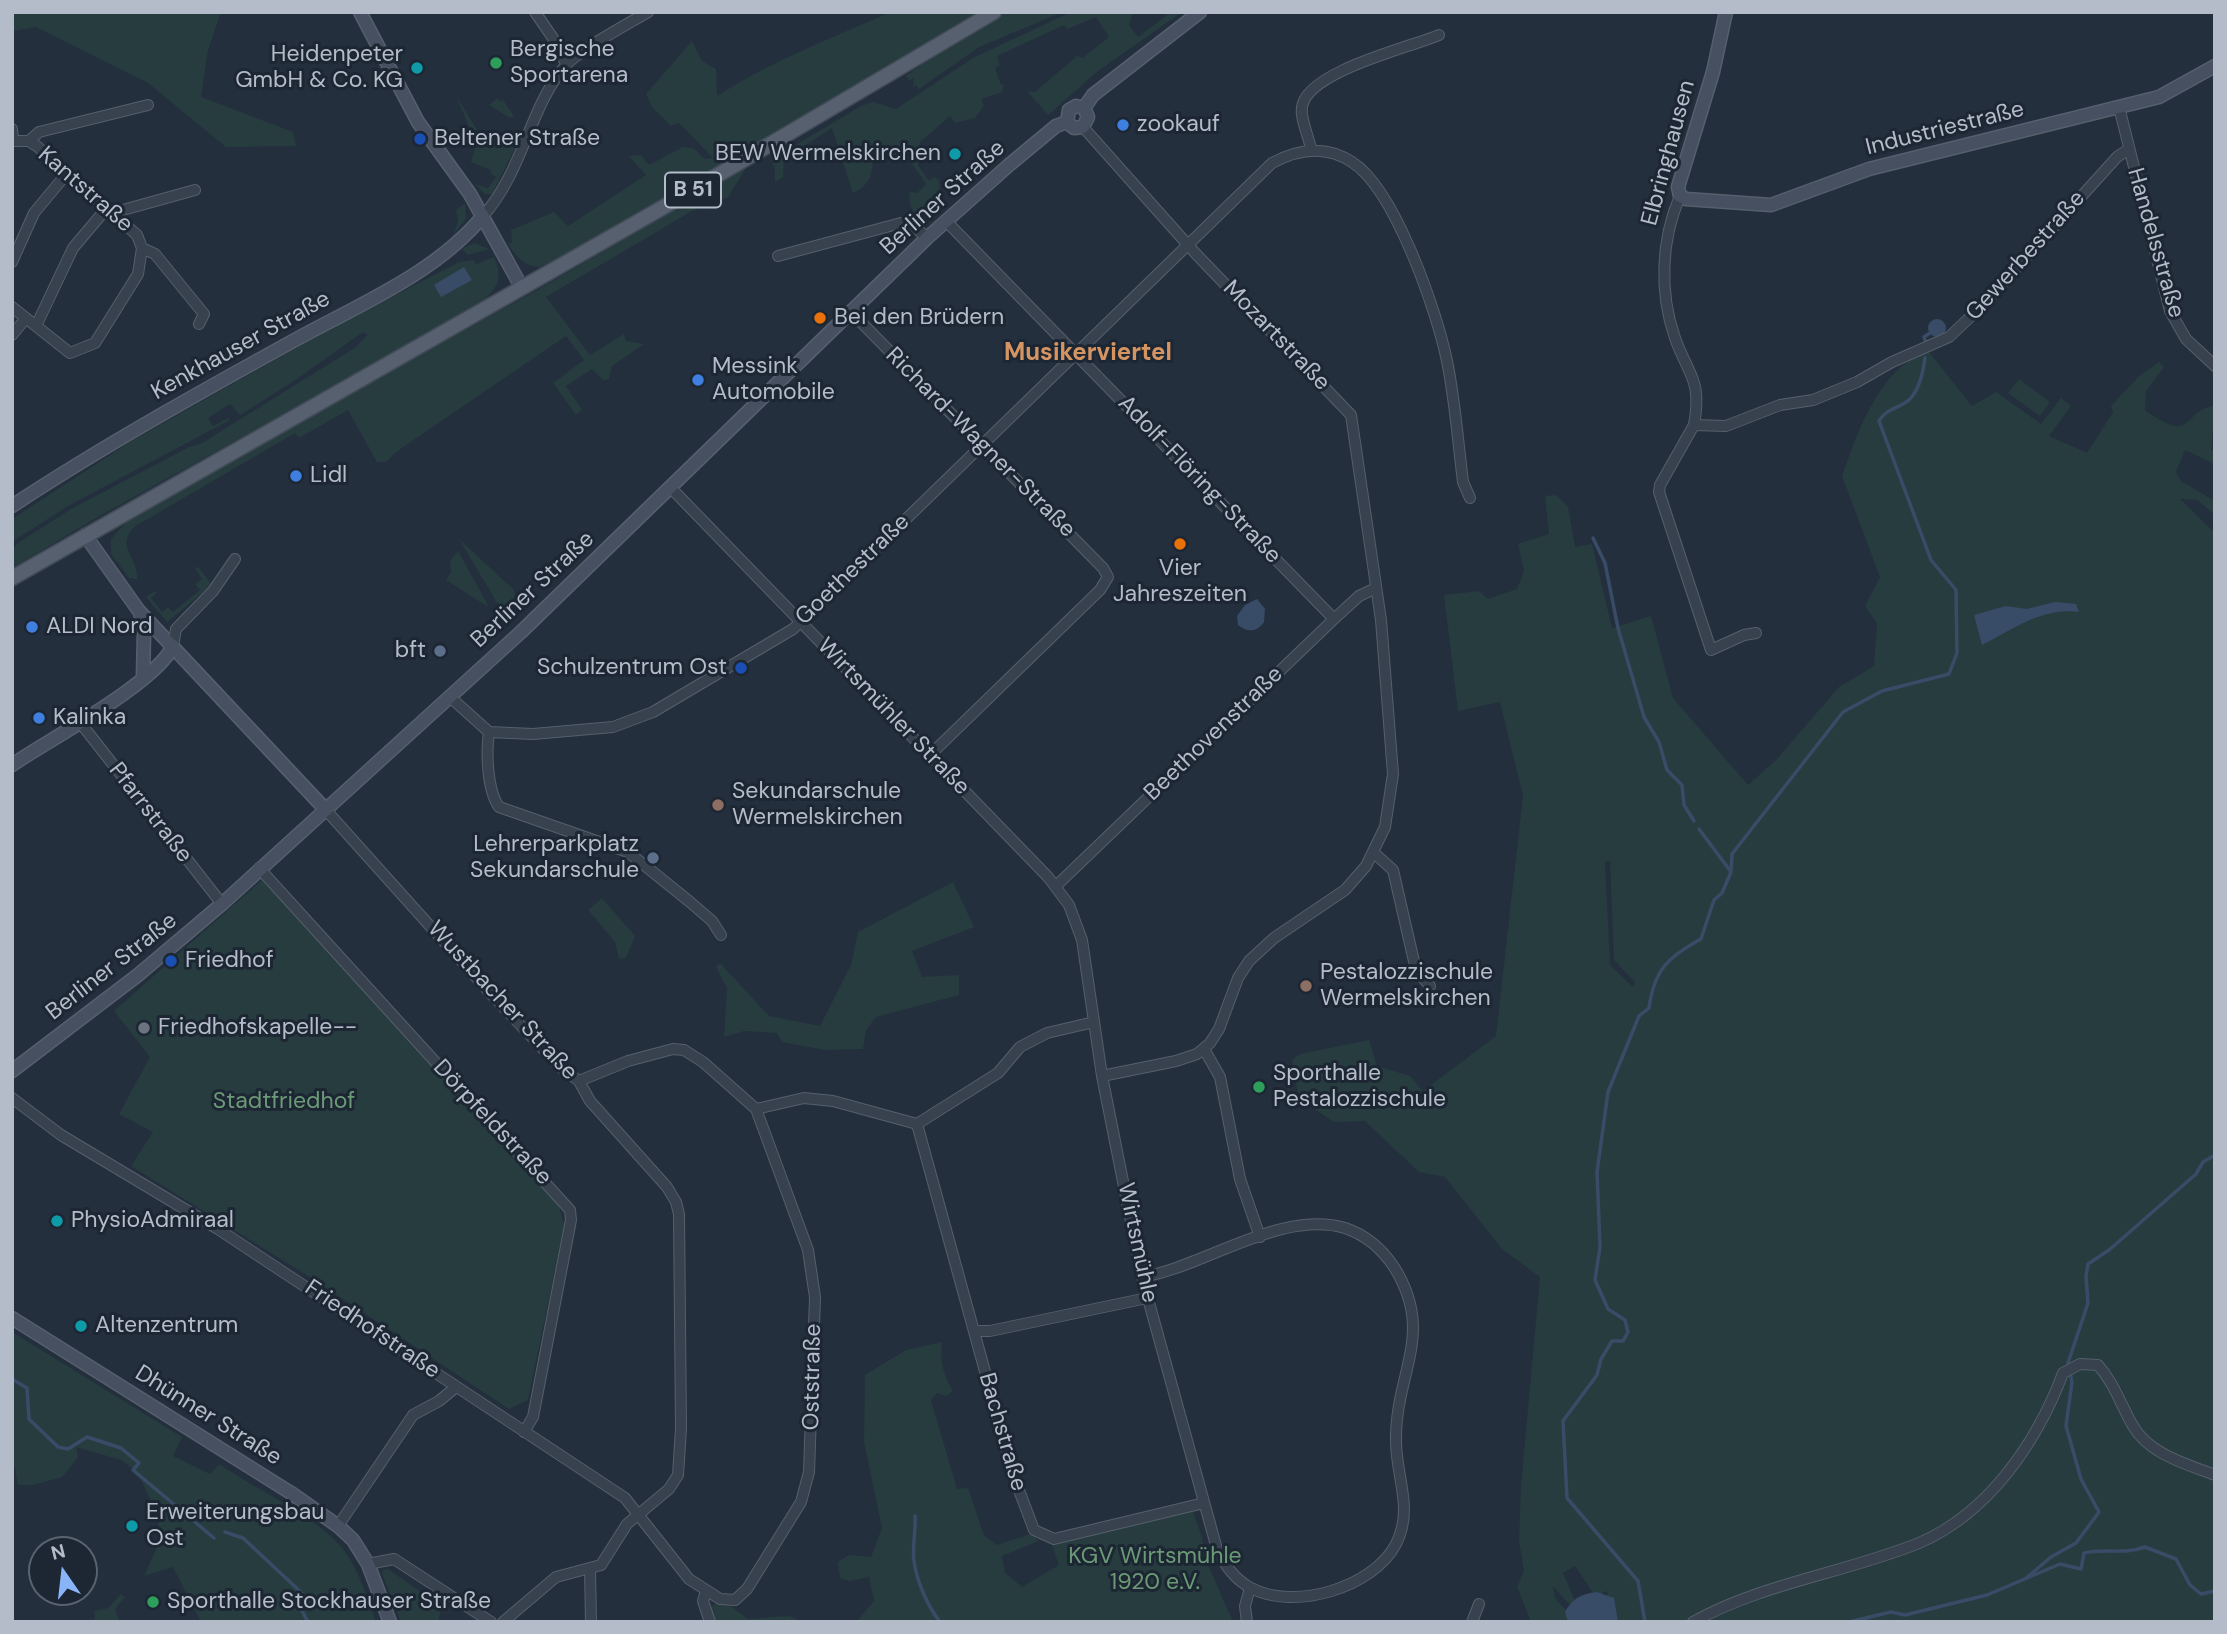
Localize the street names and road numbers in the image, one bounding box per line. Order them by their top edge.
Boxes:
street label: Elbringhausen [1636,77,1702,229]
street label: Industriestraße [1863,96,2027,162]
street label: Berliner Straße [875,135,1011,261]
street label: Kantstraße [32,141,138,239]
street label: Handelsstraße [2120,165,2190,321]
road number: B 51 [665,172,721,208]
street label: Gewerbestraße [1960,185,2092,327]
street label: Mozartstraße [1217,275,1335,397]
street label: Kenkhauser Straße [147,285,335,407]
street label: Richard-Wagner-Straße [879,342,1081,544]
street label: Adolf-Flöring-Straße [1112,390,1286,570]
street label: Goethestraße [790,509,916,631]
street label: Berliner Straße [466,526,600,654]
street label: Wirtsmühler Straße [811,633,975,801]
street label: Beethovenstraße [1139,661,1289,807]
street label: Pfarrstraße [102,758,198,868]
street label: Berliner Straße [41,907,183,1027]
street label: Wustbacher Straße [421,916,583,1086]
street label: Dörpfeldstraße [427,1055,557,1191]
street label: Wirtsmühle [1111,1180,1163,1306]
street label: Friedhofstraße [299,1275,445,1385]
street label: Oststraße [798,1323,828,1431]
street label: Dhünner Straße [130,1360,286,1472]
street label: Bachstraße [972,1370,1032,1494]

